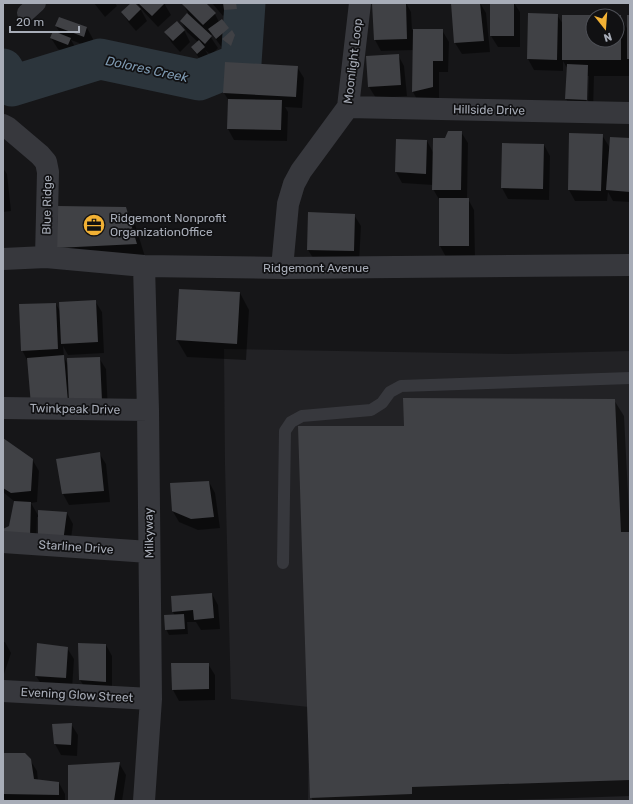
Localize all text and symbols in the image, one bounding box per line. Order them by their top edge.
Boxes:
scale bar [10,8,79,34]
north arrow [585,8,625,48]
text: 20 m [16,15,44,29]
street label: Moonlight Loop [341,17,365,105]
text: N [602,30,613,44]
water label: Dolores Creek [104,53,190,85]
street label: Hillside Drive [453,102,525,118]
street label: Blue Ridge [39,175,55,235]
place label: Ridgemont Nonprofit OrganizationOffice [110,211,227,239]
office icon: Ridgemont Nonprofit OrganizationOffice [81,212,107,238]
street label: Ridgemont Avenue [263,261,369,275]
street label: Twinkpeak Drive [30,401,121,417]
street label: Milkyway [142,507,156,558]
street label: Starline Drive [38,537,114,557]
street label: Evening Glow Street [20,685,134,705]

